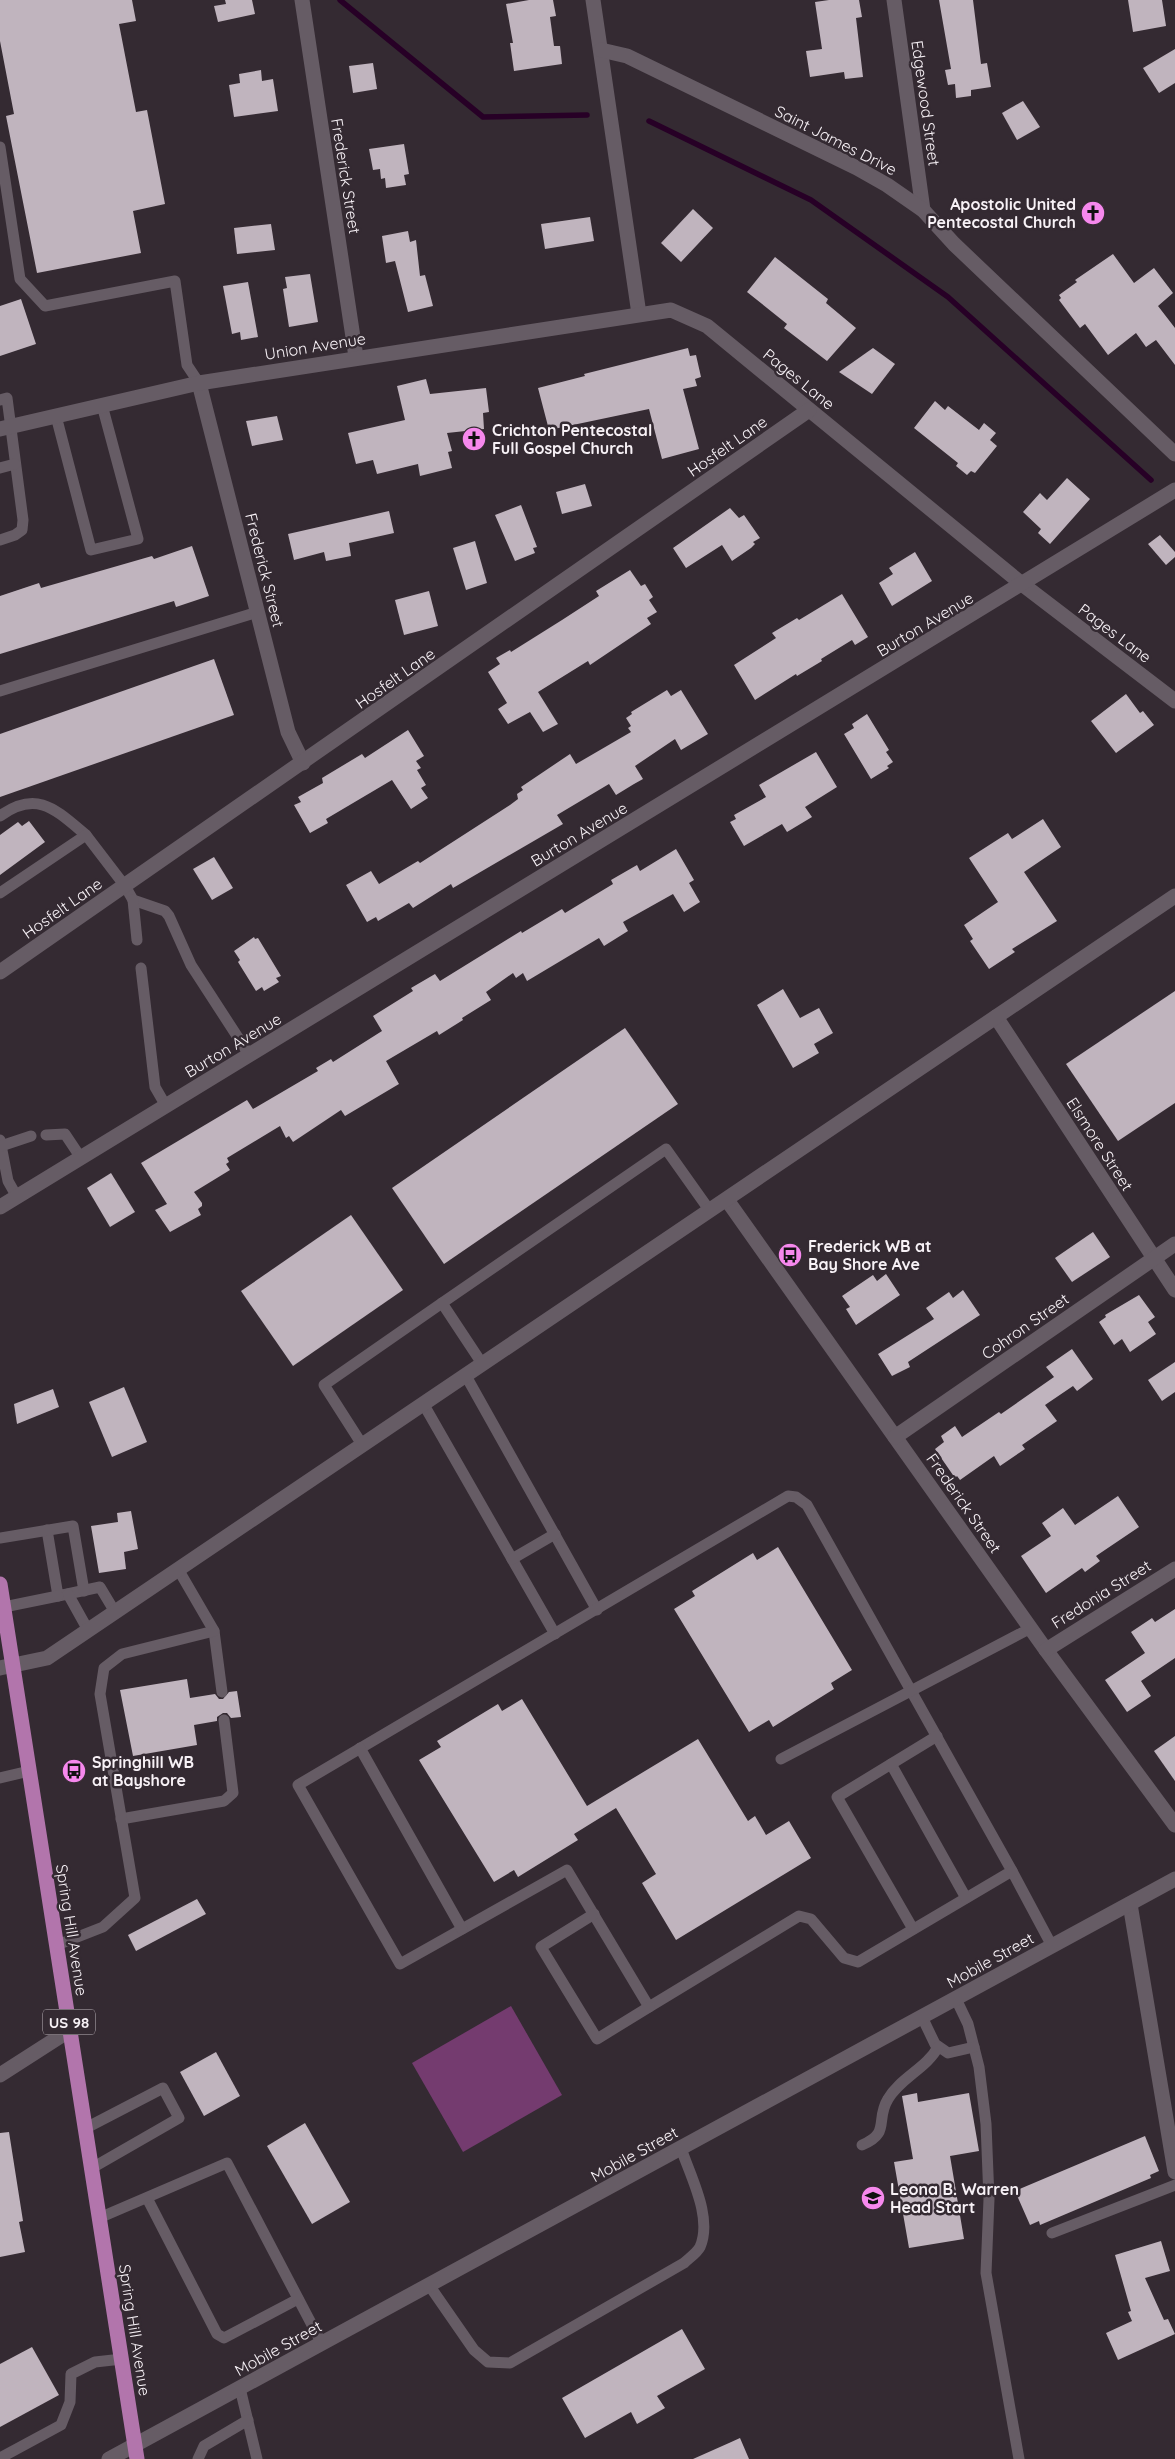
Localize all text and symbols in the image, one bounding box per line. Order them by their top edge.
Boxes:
street label: Edgewood Street [907,39,945,167]
street label: Saint James Drive [772,101,900,179]
street label: Frederick Street [327,117,365,235]
place label: Apostolic United Pentecostal Church [927,194,1076,232]
church icon: Apostolic United Pentecostal Church [1080,200,1106,226]
street label: Union Avenue [263,328,367,364]
street label: Pages Lane [759,344,839,414]
street label: Hosfelt Lane [683,411,771,481]
place label: Crichton Pentecostal Full Gospel Church [492,420,652,458]
church icon: Crichton Pentecostal Full Gospel Church [461,426,487,452]
street label: Frederick Street [241,511,289,629]
street label: Burton Avenue [873,587,977,661]
street label: Pages Lane [1075,599,1155,667]
street label: Hosfelt Lane [351,643,439,713]
street label: Burton Avenue [527,797,631,871]
street label: Hosfelt Lane [18,873,106,943]
street label: Burton Avenue [181,1008,285,1082]
street label: Elsmore Street [1062,1093,1138,1195]
place label: Frederick WB at Bay Shore Ave [808,1236,932,1274]
bus stop icon: Frederick WB at Bay Shore Ave [777,1242,803,1268]
street label: Cohron Street [977,1289,1073,1363]
street label: Frederick Street [922,1449,1006,1557]
street label: Fredonia Street [1048,1555,1154,1633]
place label: Springhill WB at Bayshore [92,1752,194,1790]
bus stop icon: Springhill WB at Bayshore [61,1758,87,1784]
street label: Spring Hill Avenue [52,1863,92,1997]
street label: Mobile Street [943,1928,1037,1992]
road number: US 98 [43,2010,95,2034]
street label: Mobile Street [587,2122,681,2186]
place label: Leona B. Warren Head Start [890,2179,1019,2217]
school or university icon: Leona B. Warren Head Start [860,2185,886,2211]
street label: Spring Hill Avenue [115,2263,155,2397]
street label: Mobile Street [231,2316,325,2380]

